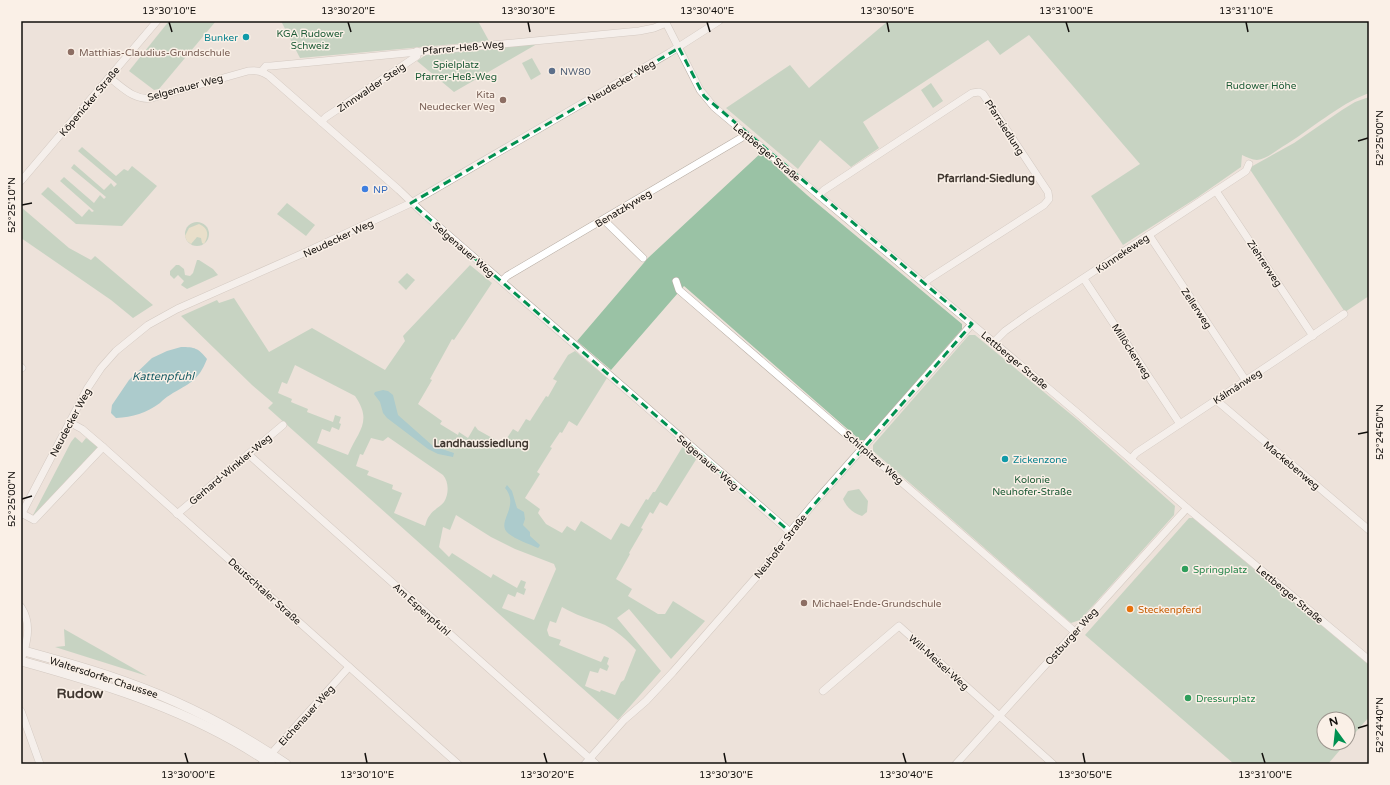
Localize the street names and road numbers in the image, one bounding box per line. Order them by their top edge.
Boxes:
street label: Pfarrer-Heß-Weg [422,38,504,58]
street label: Neudecker Weg [586,58,657,106]
street label: Zinnwalder Steig [335,61,408,115]
street label: Köpenicker Straße [57,64,123,139]
street label: Selgenauer Weg [146,72,224,104]
street label: Pfarrsiedlung [982,97,1027,158]
street label: Lettberger Straße [730,121,803,185]
street label: Benatzkyweg [593,187,654,230]
street label: Neudecker Weg [301,217,375,260]
street label: Selgenauer Weg [430,220,497,280]
street label: Künnekeweg [1094,232,1151,276]
street label: Ziehrerweg [1244,238,1284,289]
street label: Zellerweg [1178,286,1214,331]
street label: Millöckerweg [1109,322,1153,381]
street label: Lettberger Straße [978,329,1051,393]
street label: Kálmánweg [1211,367,1264,407]
street label: Neudecker Weg [48,386,94,459]
street label: Schirpitzer Weg [841,429,906,487]
street label: Gerhard-Winkler-Weg [187,432,274,508]
street label: Selgenauer Weg [674,433,741,493]
street label: Mackebenweg [1261,439,1322,493]
street label: Neuhofer Straße [752,512,810,581]
street label: Deutschtaler Straße [225,556,304,628]
street label: Lettberger Straße [1253,563,1326,627]
street label: Am Espenpfuhl [390,581,453,639]
street label: Ostburger Weg [1043,606,1101,668]
street label: Will-Meisel-Weg [906,633,971,693]
street label: Waltersdorfer Chaussee [48,655,160,701]
street label: Eichenauer Weg [276,683,337,748]

